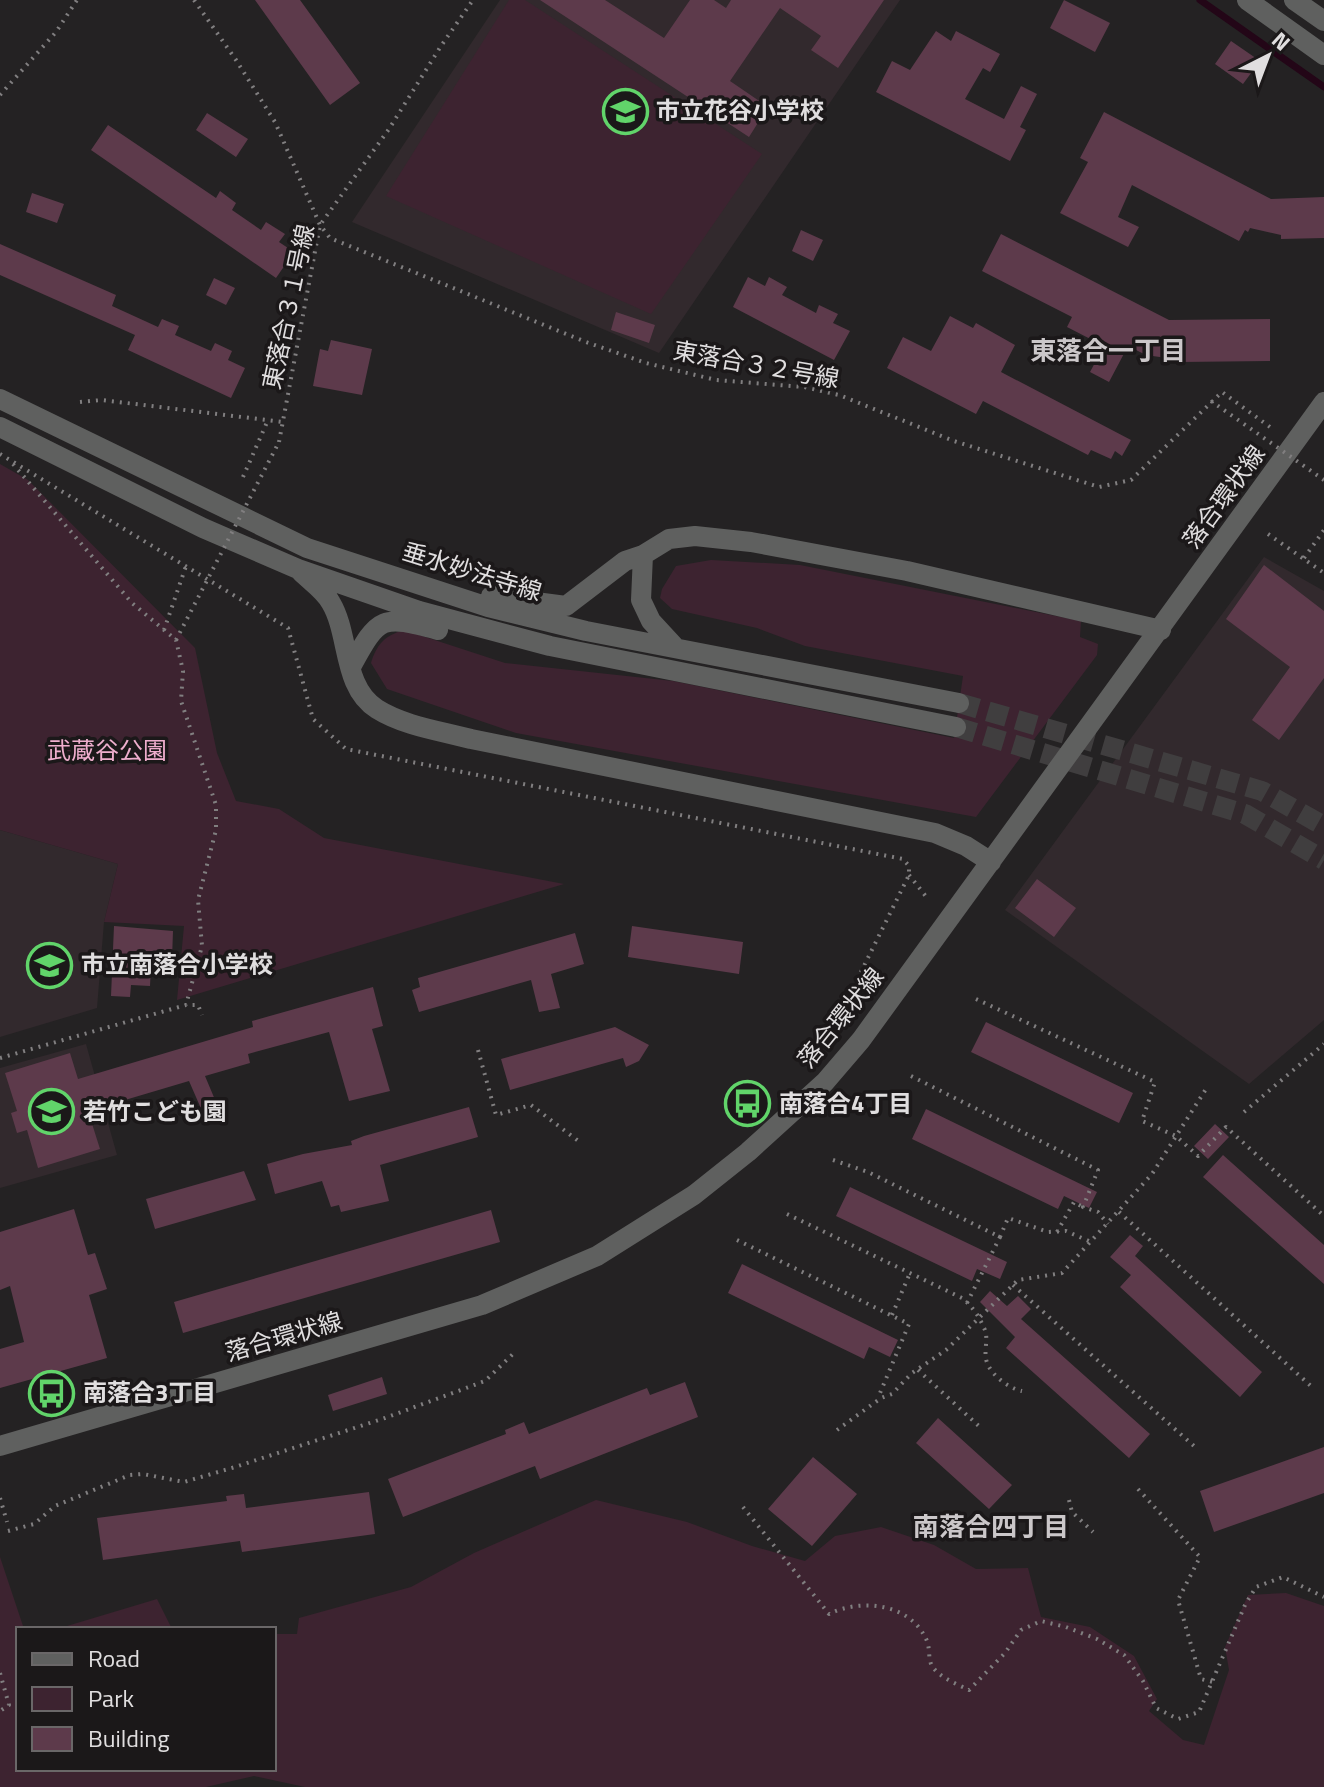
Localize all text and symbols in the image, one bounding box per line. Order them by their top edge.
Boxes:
north arrow [1228,16,1308,96]
text: N [1264,23,1298,59]
school or university icon: 市立花谷小学校 [601,87,649,135]
place label: 市立花谷小学校 [656,92,824,128]
street label: 東落合３１号線 [253,221,323,393]
district label: 東落合一丁目 [1030,331,1186,370]
street label: 東落合３２号線 [670,332,842,396]
street label: 落合環状線 [1173,437,1273,556]
street label: 垂水妙法寺線 [398,533,546,609]
park label: 武蔵谷公園 [47,732,167,768]
school or university icon: 市立南落合小学校 [26,941,74,989]
place label: 市立南落合小学校 [81,946,273,982]
street label: 落合環状線 [788,959,892,1075]
bus stop icon: 南落合4丁目 [724,1080,772,1128]
place label: 南落合4丁目 [779,1085,912,1121]
school or university icon: 若竹こども園 [28,1088,76,1136]
place label: 若竹こども園 [83,1093,227,1129]
street label: 落合環状線 [221,1302,346,1370]
bus stop icon: 南落合3丁目 [28,1369,76,1417]
place label: 南落合3丁目 [83,1374,216,1410]
district label: 南落合四丁目 [913,1507,1069,1546]
legend [16,1627,276,1771]
text: Road [88,1640,140,1676]
text: Park [88,1680,134,1716]
text: Building [88,1720,170,1756]

